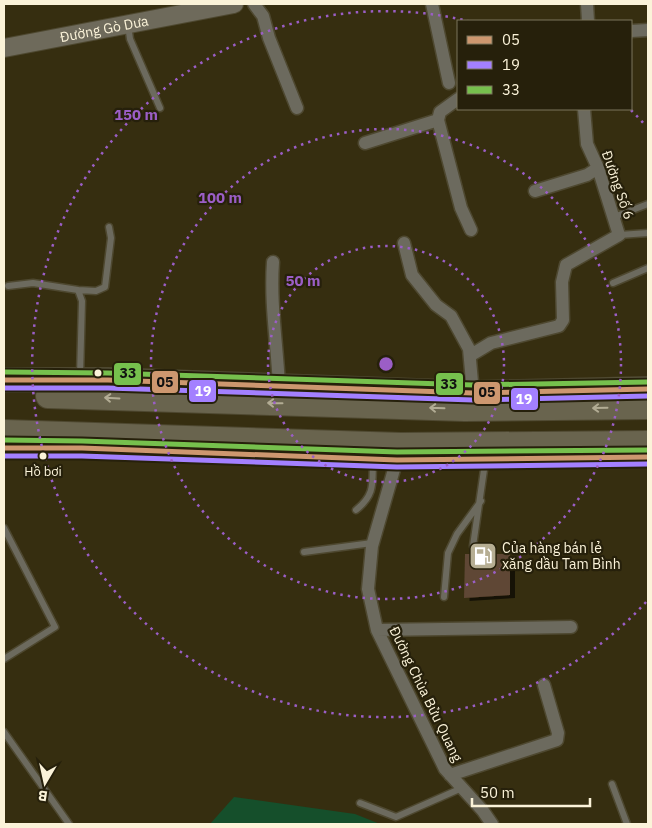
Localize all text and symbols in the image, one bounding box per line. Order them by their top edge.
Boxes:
street label: Đường Gò Dưa [58,11,150,46]
legend [457,20,632,110]
text: 05 [502,30,520,49]
text: 19 [502,55,520,74]
text: 33 [502,80,520,99]
text: 150 m [114,105,158,124]
street label: Đường Số 6 [598,148,638,222]
text: 100 m [198,188,242,207]
text: 50 m [286,271,320,290]
centre of rings [377,355,395,373]
line badge: 33 [113,362,142,386]
text: 33 [120,364,136,382]
unlabelled marker [93,368,103,378]
line badge: 05 [151,370,179,394]
line badge: 33 [435,372,464,396]
text: 05 [157,373,173,391]
text: 33 [441,375,457,393]
line badge: 19 [188,379,217,403]
line badge: 05 [473,381,501,405]
text: 19 [195,382,211,400]
text: 05 [479,383,495,401]
line badge: 19 [510,387,539,411]
text: 19 [516,390,532,408]
one-way arrow [104,393,120,402]
one-way arrow [267,398,283,408]
one-way arrow [429,403,446,413]
one-way arrow [592,403,608,412]
marker: Hồ bơi [38,451,48,461]
place label: Hồ bơi [24,463,62,480]
place label: Của hàng bán lẻ xăng dầu Tam Bình [502,539,621,573]
fuel station icon: Của hàng bán lẻ xăng dầu Tam Bình [468,541,498,571]
street label: Đường Chùa Bửu Quang [385,623,467,765]
north arrow [20,758,70,808]
scale bar [472,776,590,808]
text: 50 m [480,783,515,802]
text: B [37,786,49,805]

